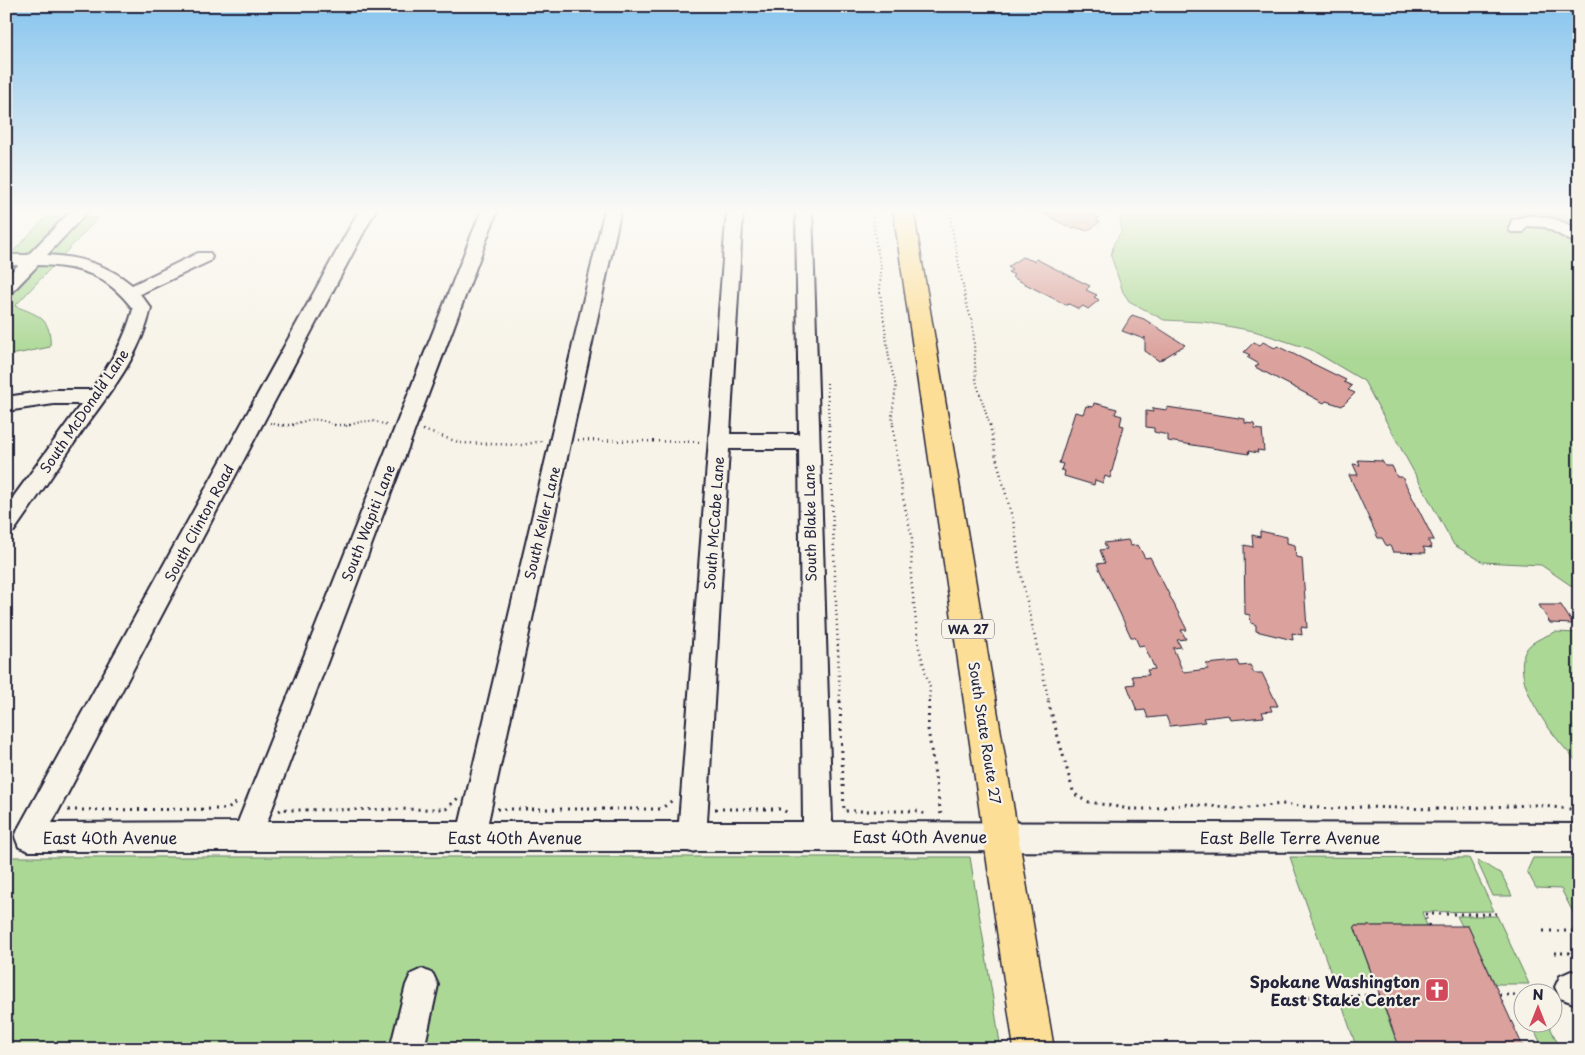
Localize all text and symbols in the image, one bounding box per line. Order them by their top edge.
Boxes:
street label: South McDonald Lane [34,345,134,477]
street label: South McCabe Lane [699,456,729,590]
street label: South Clinton Road [159,461,239,585]
street label: South Wapiti Lane [336,462,400,584]
street label: South Keller Lane [519,464,565,582]
street label: South Blake Lane [798,464,822,582]
road number: WA 27 [942,620,994,638]
street label: South State Route 27 [963,660,1007,806]
street label: East 40th Avenue [853,824,988,848]
street label: East 40th Avenue [43,825,178,849]
street label: East 40th Avenue [448,825,583,849]
street label: East Belle Terre Avenue [1200,825,1381,849]
place label: Spokane Washington East Stake Center [1250,969,1421,1011]
church icon: Spokane Washington East Stake Center [1424,977,1450,1003]
north arrow [1512,982,1562,1032]
text: N [1532,984,1544,1005]

